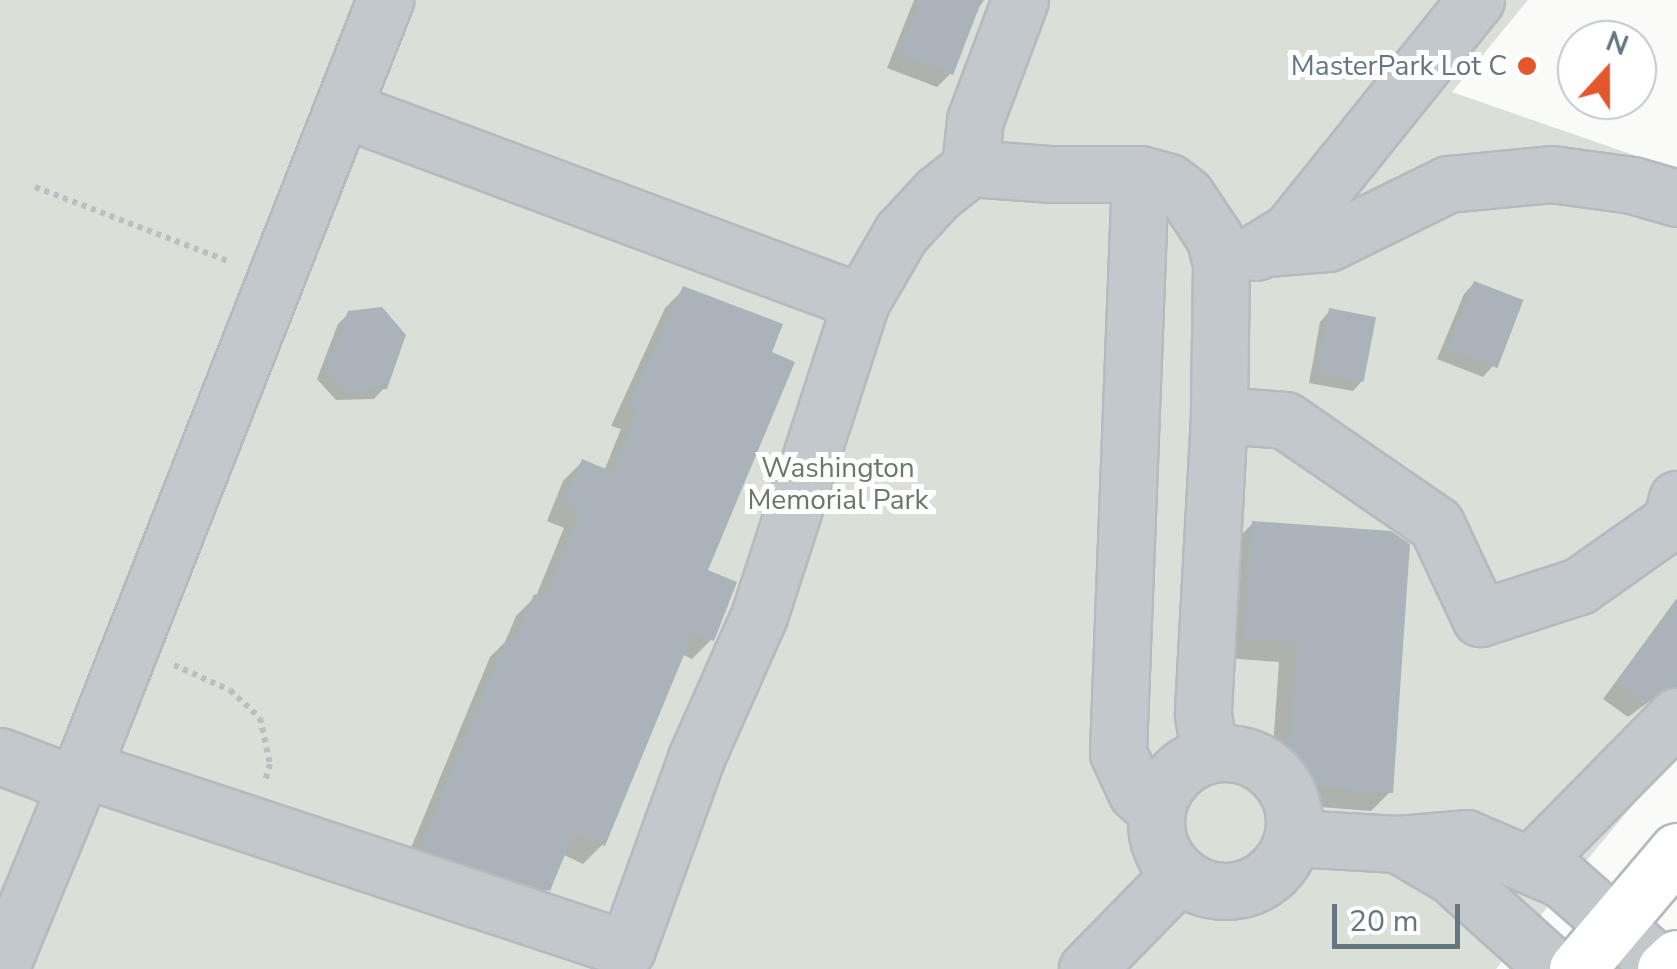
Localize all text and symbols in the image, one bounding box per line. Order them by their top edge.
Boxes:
north arrow [1557,20,1657,120]
text: N [1600,22,1634,65]
place label: MasterPark Lot C [1291,49,1507,83]
marker: MasterPark Lot C [1516,55,1538,77]
park label: Washington Memorial Park [747,451,929,517]
scale bar [1337,884,1464,946]
text: 20 m [1349,901,1418,942]

